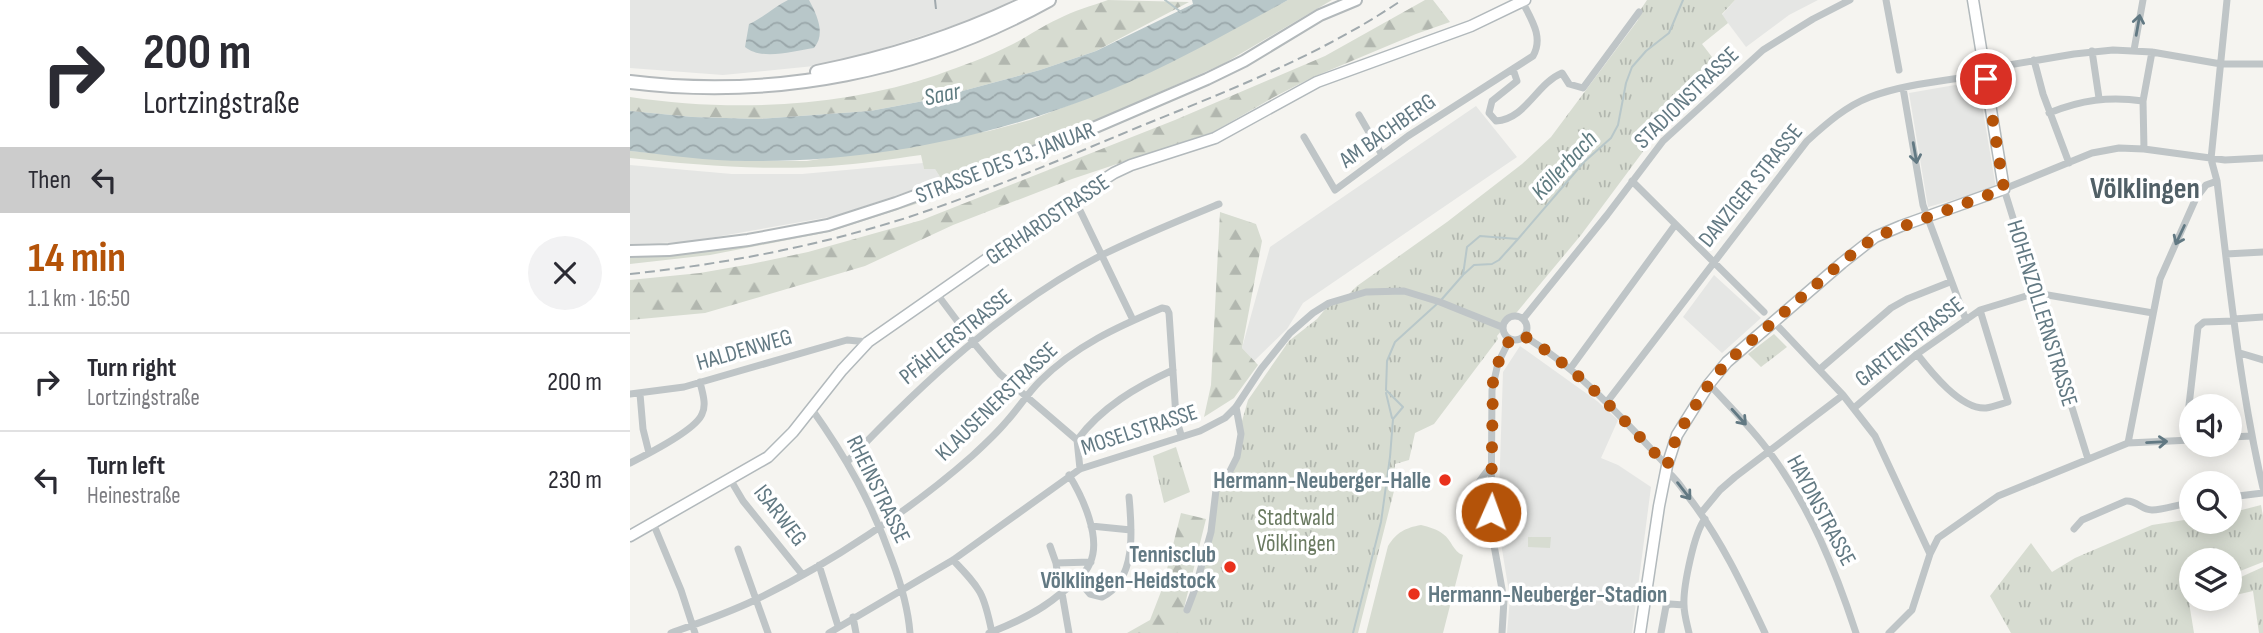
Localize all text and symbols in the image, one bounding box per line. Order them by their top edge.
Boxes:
one-way arrow [2132,14,2146,37]
text: 200 m [143,24,251,83]
icon: right [28,28,119,119]
street label: STADIONSTRASSE [1628,41,1745,155]
pin [1956,49,2016,109]
icon: arrive [1967,60,2005,98]
water label: Saar [921,76,964,112]
text: Lortzingstraße [143,84,300,123]
street label: AM BACHBERG [1333,87,1441,175]
street label: STRASSE DES 13. JANUAR [912,116,1099,210]
street label: DANZIGER STRASSE [1693,118,1809,253]
water label: Köllerbach [1525,125,1604,206]
one-way arrow [1909,141,1922,164]
icon: left [85,161,123,199]
text: Then [28,165,71,196]
street label: GERHARDSTRASSE [980,168,1115,271]
district label: Völklingen [2090,171,2200,207]
street label: HOHENZOLLERNSTRASSE [2000,217,2084,410]
one-way arrow [2173,224,2186,245]
text: 14 min [28,233,126,284]
button: close [528,236,602,310]
street label: PFÄHLERSTRASSE [894,283,1018,391]
text: 1.1 km · 16:50 [28,285,130,313]
street label: GARTENSTRASSE [1850,291,1970,393]
street label: HALDENWEG [693,323,795,377]
street label: KLAUSENERSTRASSE [930,336,1064,467]
text: Turn right [87,353,176,384]
icon: right [28,363,66,401]
text: 200 m [547,367,602,398]
text: Lortzingstraße [87,384,200,412]
map controls [2179,394,2242,611]
button: sound [2179,394,2242,457]
street label: MOSELSTRASSE [1078,398,1201,462]
one-way arrow [1730,408,1747,425]
street label: RHEINSTRASSE [840,431,916,548]
one-way arrow [2145,435,2168,448]
street label: HAYDNSTRASSE [1780,450,1862,571]
text: Turn left [87,451,165,482]
icon: left [28,461,66,499]
text: 230 m [548,465,602,496]
place label: Hermann-Neuberger-Halle [1213,467,1431,495]
button: search [2179,471,2242,534]
marker: Hermann-Neuberger-Halle [1437,472,1453,488]
position arrow [1454,475,1528,549]
street label: ISARWEG [747,479,813,552]
one-way arrow [1677,481,1692,500]
text: Heinestraße [87,482,181,510]
park label: Stadtwald Völklingen [1256,504,1336,558]
place label: Tennisclub Völklingen-Heidstock [1040,541,1216,595]
button: layers [2179,548,2242,611]
marker: Tennisclub Völklingen-Heidstock [1222,559,1238,575]
place label: Hermann-Neuberger-Stadion [1428,581,1667,609]
marker: Hermann-Neuberger-Stadion [1406,586,1422,602]

